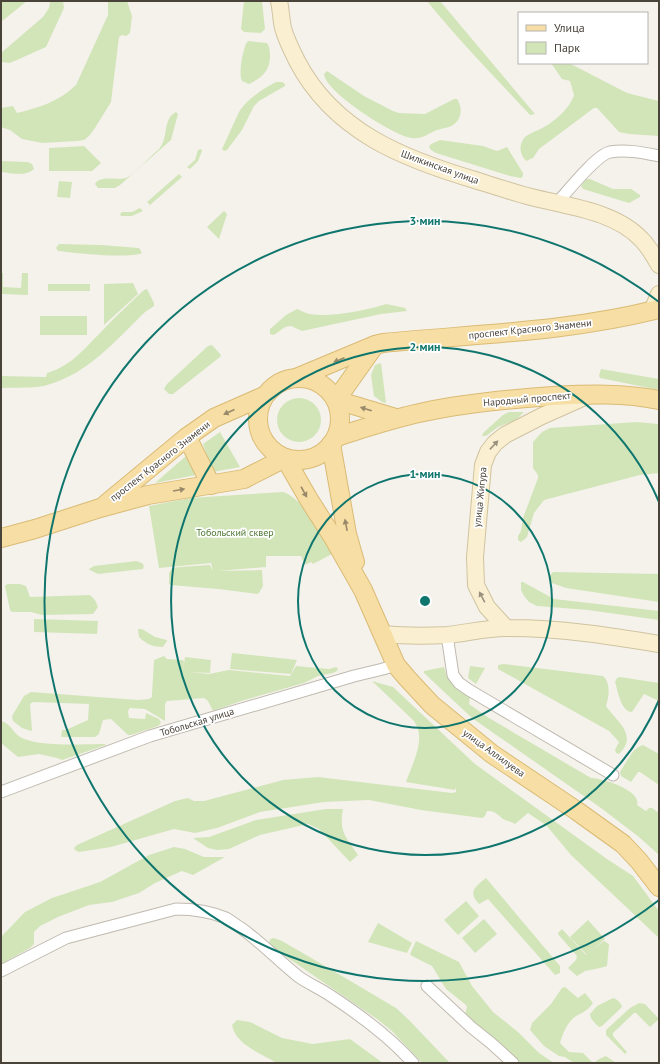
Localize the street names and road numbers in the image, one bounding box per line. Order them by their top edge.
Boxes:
street label: Шилкинская улица [399,147,481,187]
street label: проспект Красного Знамени [468,316,592,342]
street label: Народный проспект [483,389,571,409]
street label: проспект Красного Знамени [107,418,213,504]
street label: улица Жигура [470,466,490,528]
street label: Тобольская улица [158,705,236,739]
street label: улица Аллилуева [460,726,528,780]

